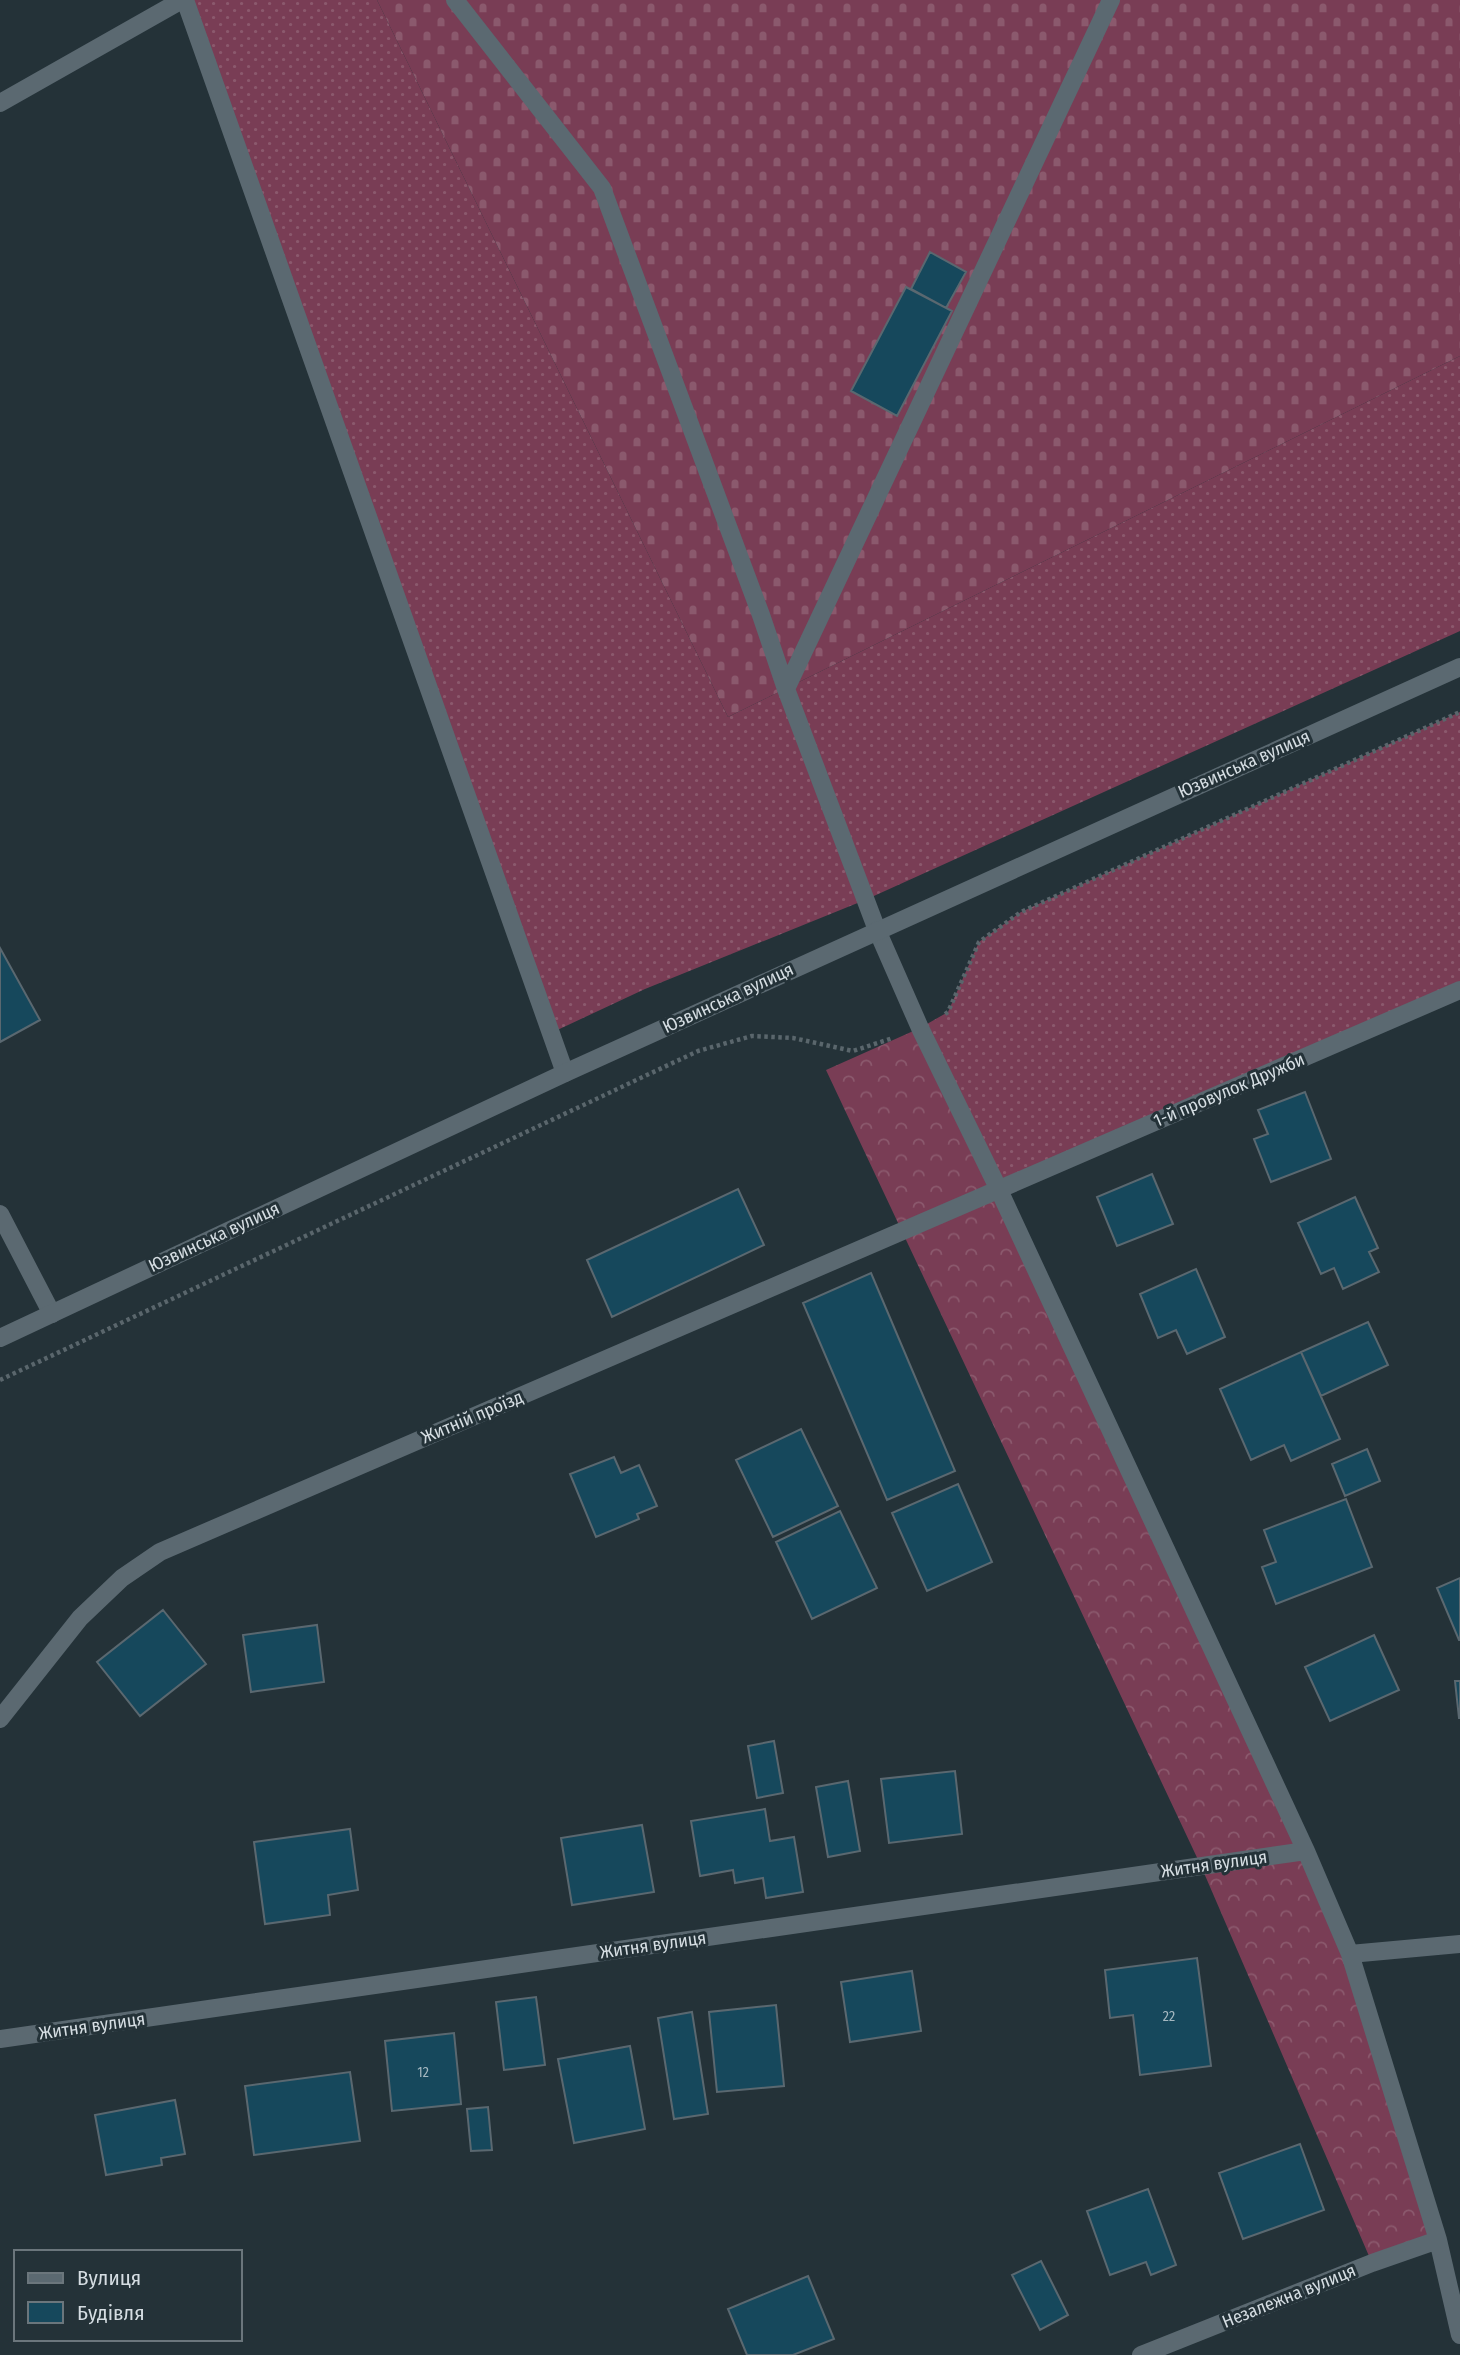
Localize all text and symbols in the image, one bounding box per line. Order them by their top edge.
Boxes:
street label: Юзвинська вулиця [1175,725,1313,803]
street label: Юзвинська вулиця [659,958,797,1038]
street label: 1-й провулок Дружби [1150,1048,1308,1132]
street label: Юзвинська вулиця [145,1197,283,1277]
street label: Житній проїзд [418,1386,526,1448]
street label: Житня вулиця [1159,1846,1269,1882]
street label: Житня вулиця [598,1927,708,1963]
street label: Житня вулиця [37,2008,147,2044]
house number: 22 [1163,2008,1175,2025]
house number: 12 [417,2064,429,2081]
legend [14,2250,242,2341]
street label: Незалежна вулиця [1219,2259,1359,2333]
text: Вулиця [77,2265,141,2291]
text: Будівля [77,2300,145,2326]

